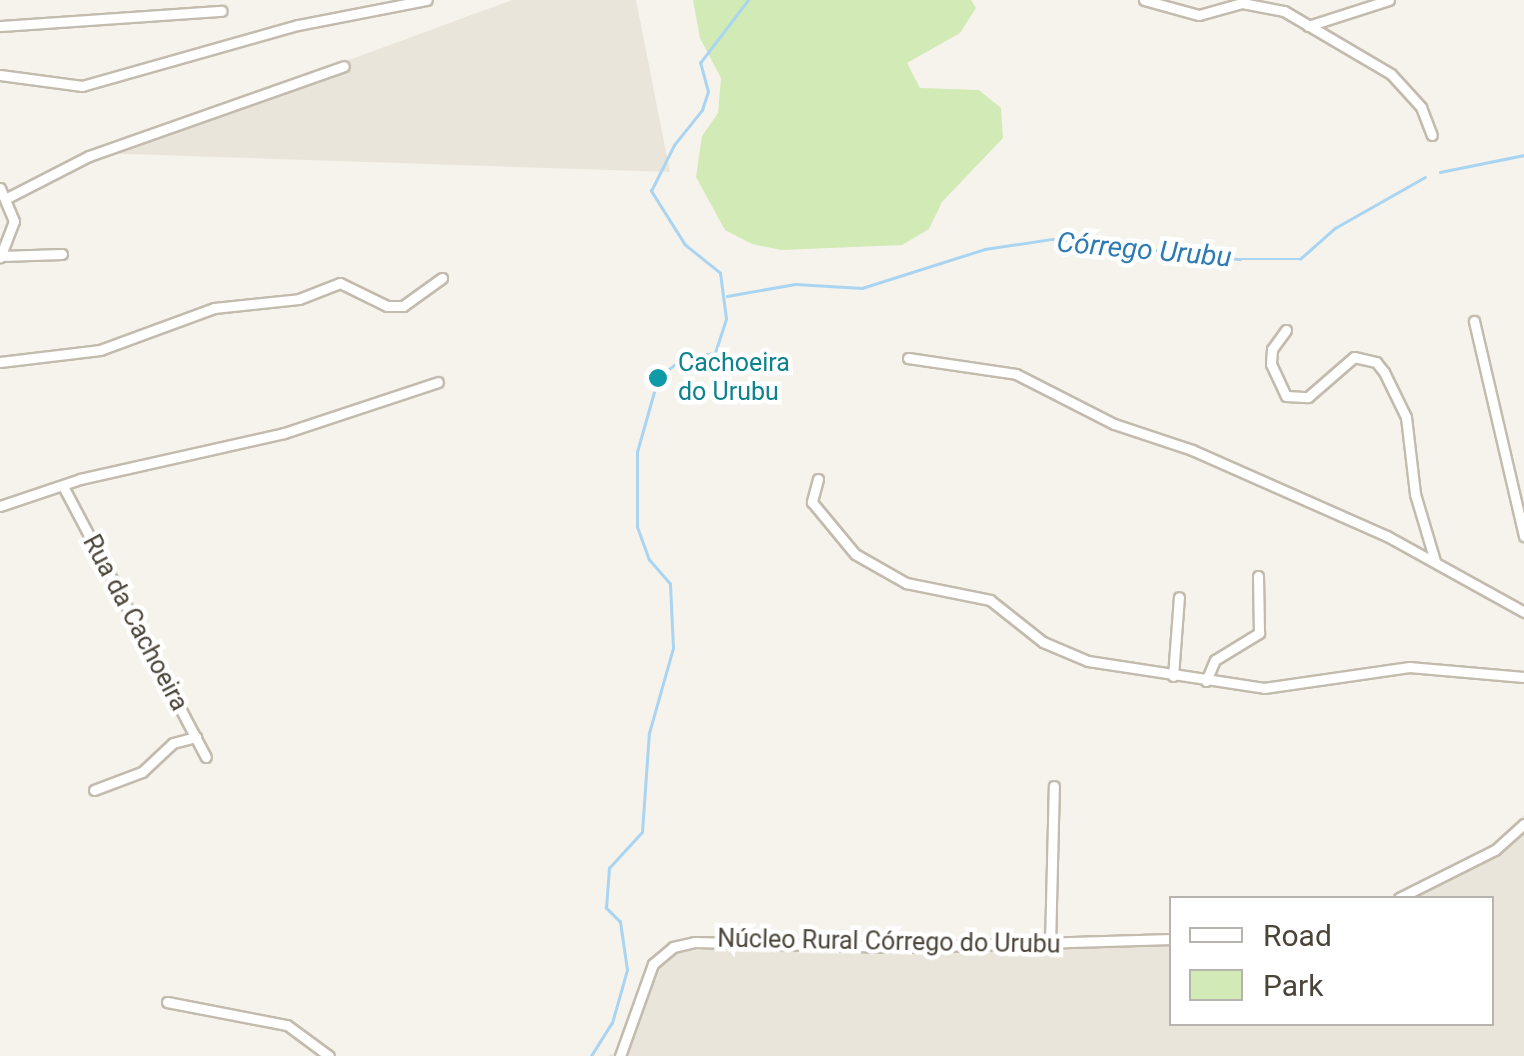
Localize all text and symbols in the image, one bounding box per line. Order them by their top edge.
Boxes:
water label: Córrego Urubu [1055,226,1233,274]
place label: Cachoeira do Urubu [678,349,790,408]
marker: Cachoeira do Urubu [647,367,669,389]
street label: Rua da Cachoeira [76,530,194,716]
legend [1169,896,1494,1026]
text: Road [1263,918,1332,953]
street label: Núcleo Rural Córrego do Urubu [717,924,1061,960]
text: Park [1263,968,1323,1003]

